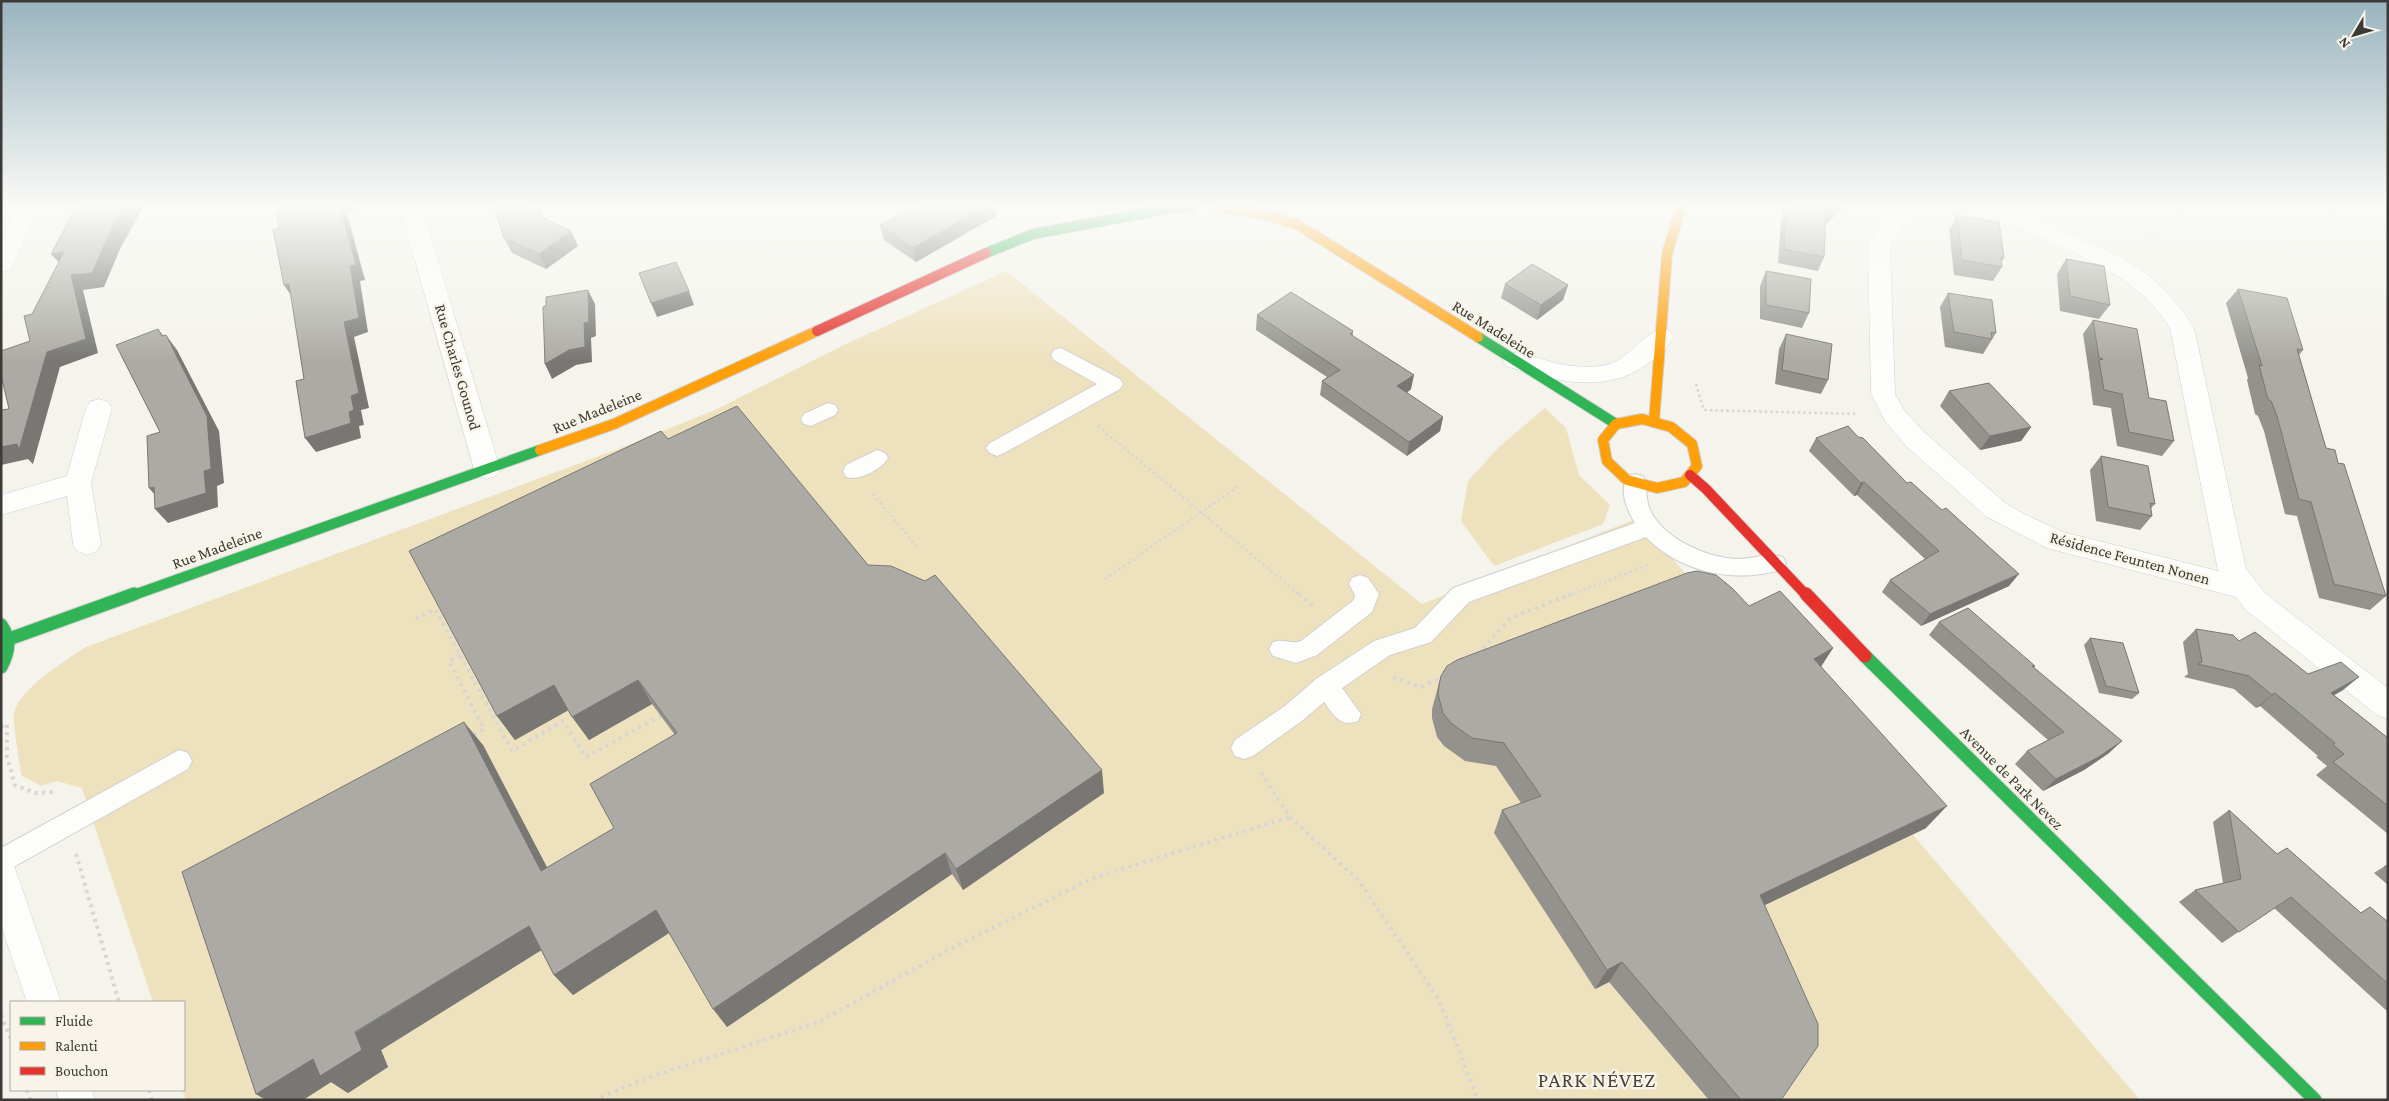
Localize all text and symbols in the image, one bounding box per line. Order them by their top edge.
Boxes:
north arrow [2329,10,2379,60]
text: N [2334,34,2353,52]
street label: Rue Madeleine [1449,297,1539,361]
street label: Rue Charles Gounod [432,302,484,432]
street label: Rue Madeleine [550,385,644,437]
street label: Rue Madeleine [170,524,264,572]
street label: Résidence Feunten Nonen [2048,528,2212,588]
street label: Avenue de Park Nevez [1957,723,2067,833]
legend [10,1001,185,1091]
text: Fluide [55,1013,93,1029]
text: Ralenti [55,1038,98,1054]
text: Bouchon [55,1063,108,1079]
district label: PARK NÉVEZ [1538,1068,1656,1092]

